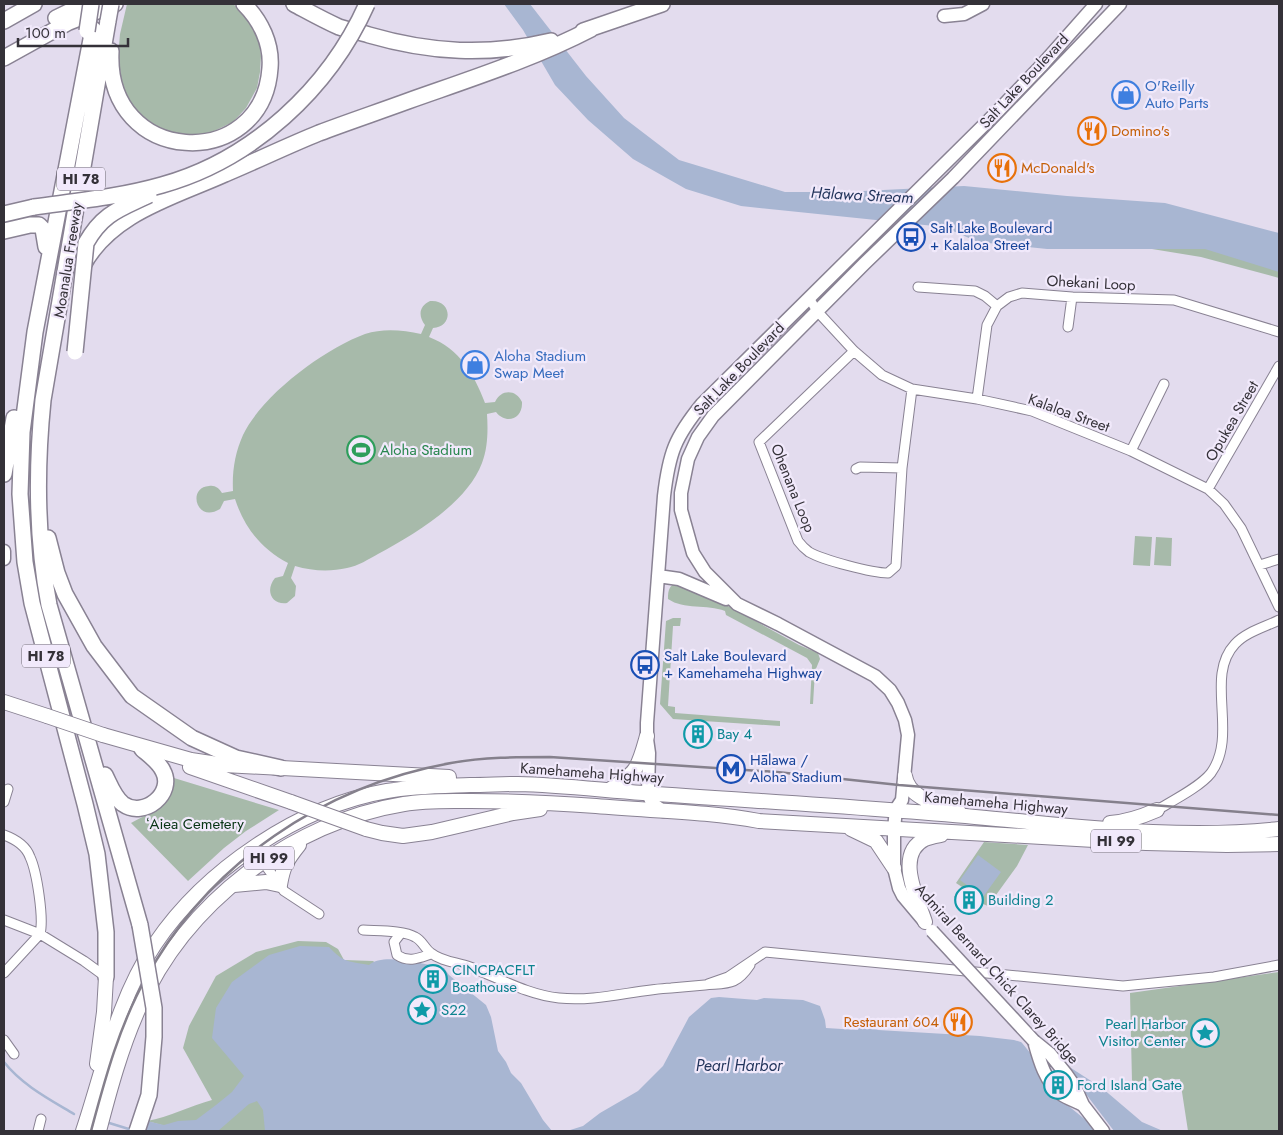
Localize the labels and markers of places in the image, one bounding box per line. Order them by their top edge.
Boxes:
place label: O'Reilly Auto Parts [1145,75,1209,114]
shop icon: O'Reilly Auto Parts [1111,80,1141,110]
restaurant icon: Domino's [1077,116,1107,146]
place label: Domino's [1111,120,1169,142]
restaurant icon: McDonald's [987,153,1017,183]
place label: McDonald's [1021,157,1095,179]
place label: Salt Lake Boulevard + Kalaloa Street [930,217,1052,256]
bus stop icon: Salt Lake Boulevard + Kalaloa Street [896,222,926,252]
place label: Aloha Stadium Swap Meet [494,345,586,384]
shop icon: Aloha Stadium Swap Meet [460,350,490,380]
sports icon: Aloha Stadium [346,435,376,465]
place label: Aloha Stadium [380,439,472,461]
place label: Salt Lake Boulevard + Kamehameha Highway [664,645,822,684]
bus stop icon: Salt Lake Boulevard + Kamehameha Highway [630,650,660,680]
building icon: Bay 4 [683,719,713,749]
place label: Bay 4 [717,723,753,745]
place label: Hālawa / Aloha Stadium [750,749,842,788]
metro station icon: Hālawa / Aloha Stadium [716,754,746,784]
building icon: Building 2 [954,885,984,915]
place label: Building 2 [988,889,1054,911]
place label: CINCPACFLT Boathouse [452,959,535,998]
building icon: CINCPACFLT Boathouse [418,964,448,994]
place icon: S22 [407,995,437,1025]
place label: S22 [441,999,466,1021]
restaurant icon: Restaurant 604 [943,1007,973,1037]
place label: Restaurant 604 [843,1011,939,1033]
place label: Pearl Harbor Visitor Center [1098,1013,1187,1052]
place icon: Pearl Harbor Visitor Center [1190,1018,1220,1048]
building icon: Ford Island Gate [1043,1070,1073,1100]
place label: Ford Island Gate [1077,1074,1182,1096]

